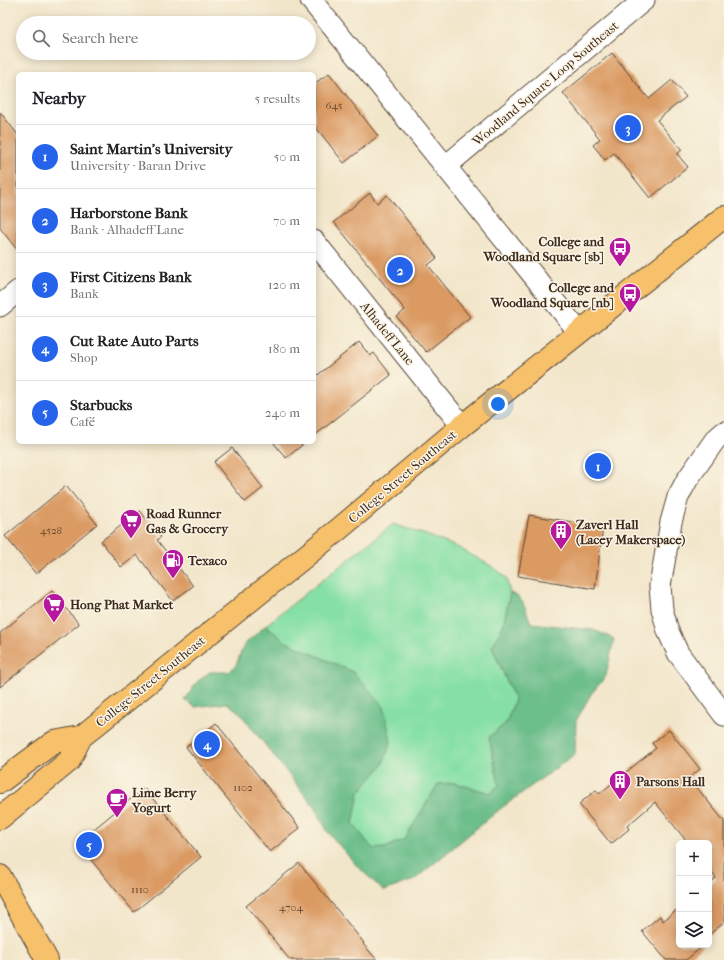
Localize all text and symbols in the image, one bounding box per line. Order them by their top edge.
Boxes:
search box [16,16,316,60]
street label: Woodland Square Loop Southeast [469,18,622,149]
icon: search [30,27,52,49]
text: Search here [62,29,138,47]
text: Nearby [32,88,86,108]
text: 5 results [255,91,300,106]
house number: 645 [326,99,343,112]
pin: 3 [615,113,641,143]
text: Saint Martin's University [70,140,232,158]
text: 1 [43,149,47,164]
text: 50 m [274,149,300,164]
text: University · Baran Drive [70,158,206,173]
text: Harborstone Bank [70,204,188,222]
text: 2 [42,213,48,228]
text: 70 m [273,213,300,228]
text: Bank · Alhadeff Lane [70,222,184,237]
place label: College and Woodland Square [sb] [482,234,605,265]
bus stop icon: College and Woodland Square [sb] [607,235,633,268]
pin: 2 [387,255,413,285]
text: First Citizens Bank [70,268,192,286]
text: 3 [42,277,48,292]
text: 120 m [268,277,300,292]
place label: College and Woodland Square [nb] [490,280,615,311]
bus stop icon: College and Woodland Square [nb] [617,281,643,314]
text: Bank [70,286,99,301]
street label: Alhadeff Lane [357,298,418,368]
text: Cut Rate Auto Parts [70,332,199,350]
text: 4 [41,341,49,356]
text: 180 m [268,341,300,356]
text: Shop [70,350,98,365]
your location [488,394,508,414]
text: Starbucks [70,396,132,414]
text: 5 [42,405,48,420]
text: 240 m [265,405,300,420]
text: Café [70,414,95,429]
street label: College Street Southeast [345,427,460,526]
pin: 1 [585,451,611,481]
place label: Road Runner Gas & Grocery [146,506,229,537]
supermarket icon: Road Runner Gas & Grocery [118,507,144,540]
place label: Zaverl Hall (Lacey Makerspace) [576,517,686,548]
building icon: Zaverl Hall (Lacey Makerspace) [548,518,574,551]
house number: 4528 [40,524,62,537]
fuel station icon: Texaco [160,547,186,580]
place label: Texaco [187,553,228,568]
supermarket icon: Hong Phat Market [41,591,67,624]
place label: Hong Phat Market [70,597,174,613]
street label: College Street Southeast [93,632,208,730]
pin: 4 [194,729,220,759]
building icon: Parsons Hall [607,768,633,801]
place label: Parsons Hall [636,774,706,789]
house number: 1102 [233,781,253,794]
place label: Lime Berry Yogurt [131,785,198,816]
cafe icon: Lime Berry Yogurt [104,786,130,819]
pin: 5 [76,830,102,860]
map controls [676,840,712,948]
button: + [676,840,712,876]
button: − [676,876,712,912]
house number: 1110 [131,883,149,896]
house number: 4704 [279,901,303,914]
button: layers [676,912,712,948]

